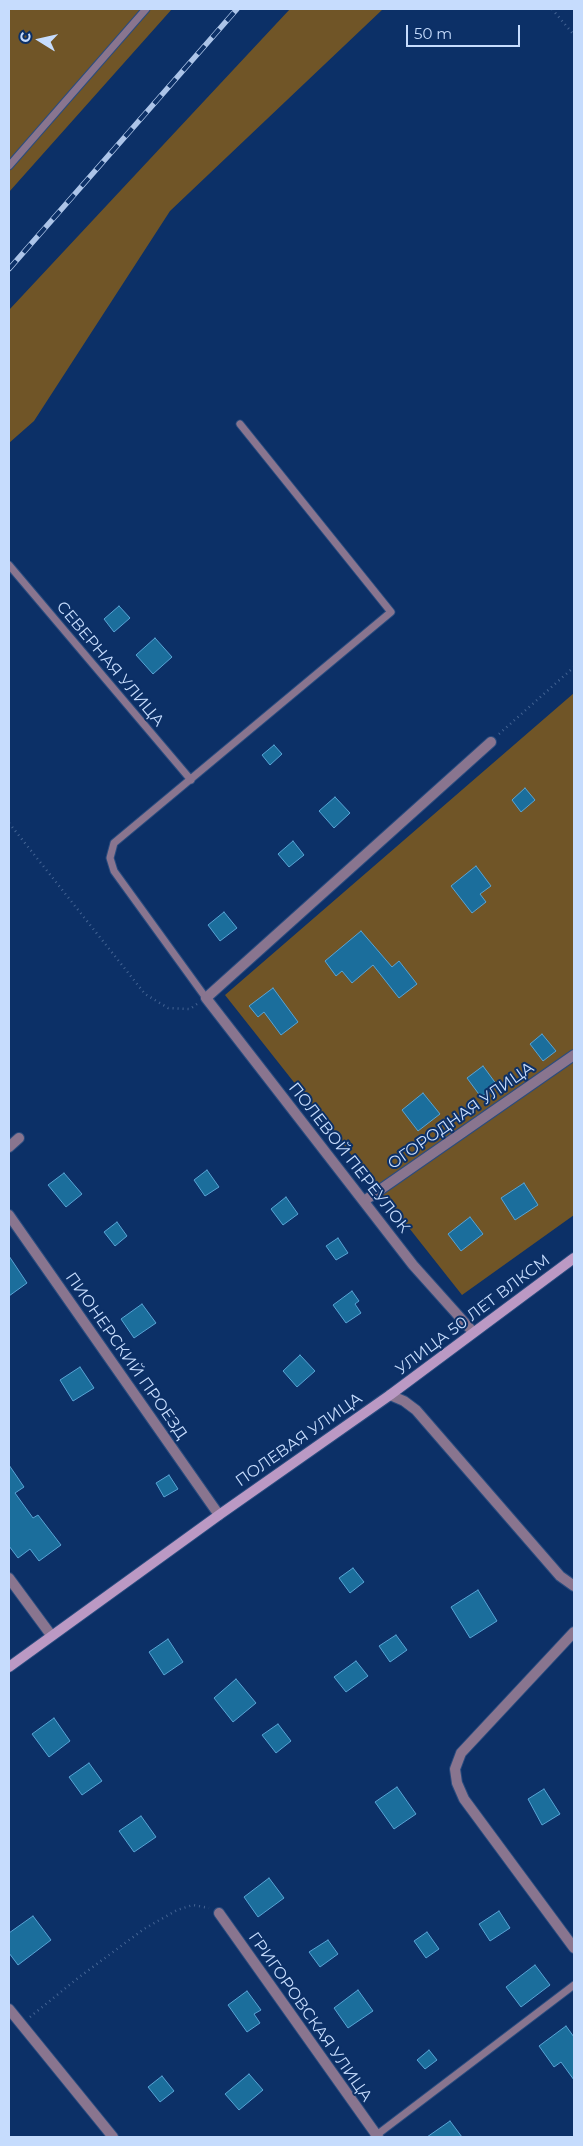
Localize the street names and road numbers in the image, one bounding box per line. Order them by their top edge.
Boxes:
street label: СЕВЕРНАЯ УЛИЦА [52,597,168,731]
street label: ОГОРОДНАЯ УЛИЦА [384,1058,538,1174]
street label: ПОЛЕВОЙ ПЕРЕУЛОК [284,1079,414,1237]
street label: УЛИЦА 50 ЛЕТ ВЛКСМ [392,1251,554,1379]
street label: ПИОНЕРСКИЙ ПРОЕЗД [61,1269,191,1443]
street label: ПОЛЕВАЯ УЛИЦА [232,1389,366,1491]
street label: ГРИГОРОВСКАЯ УЛИЦА [244,1929,376,2105]

